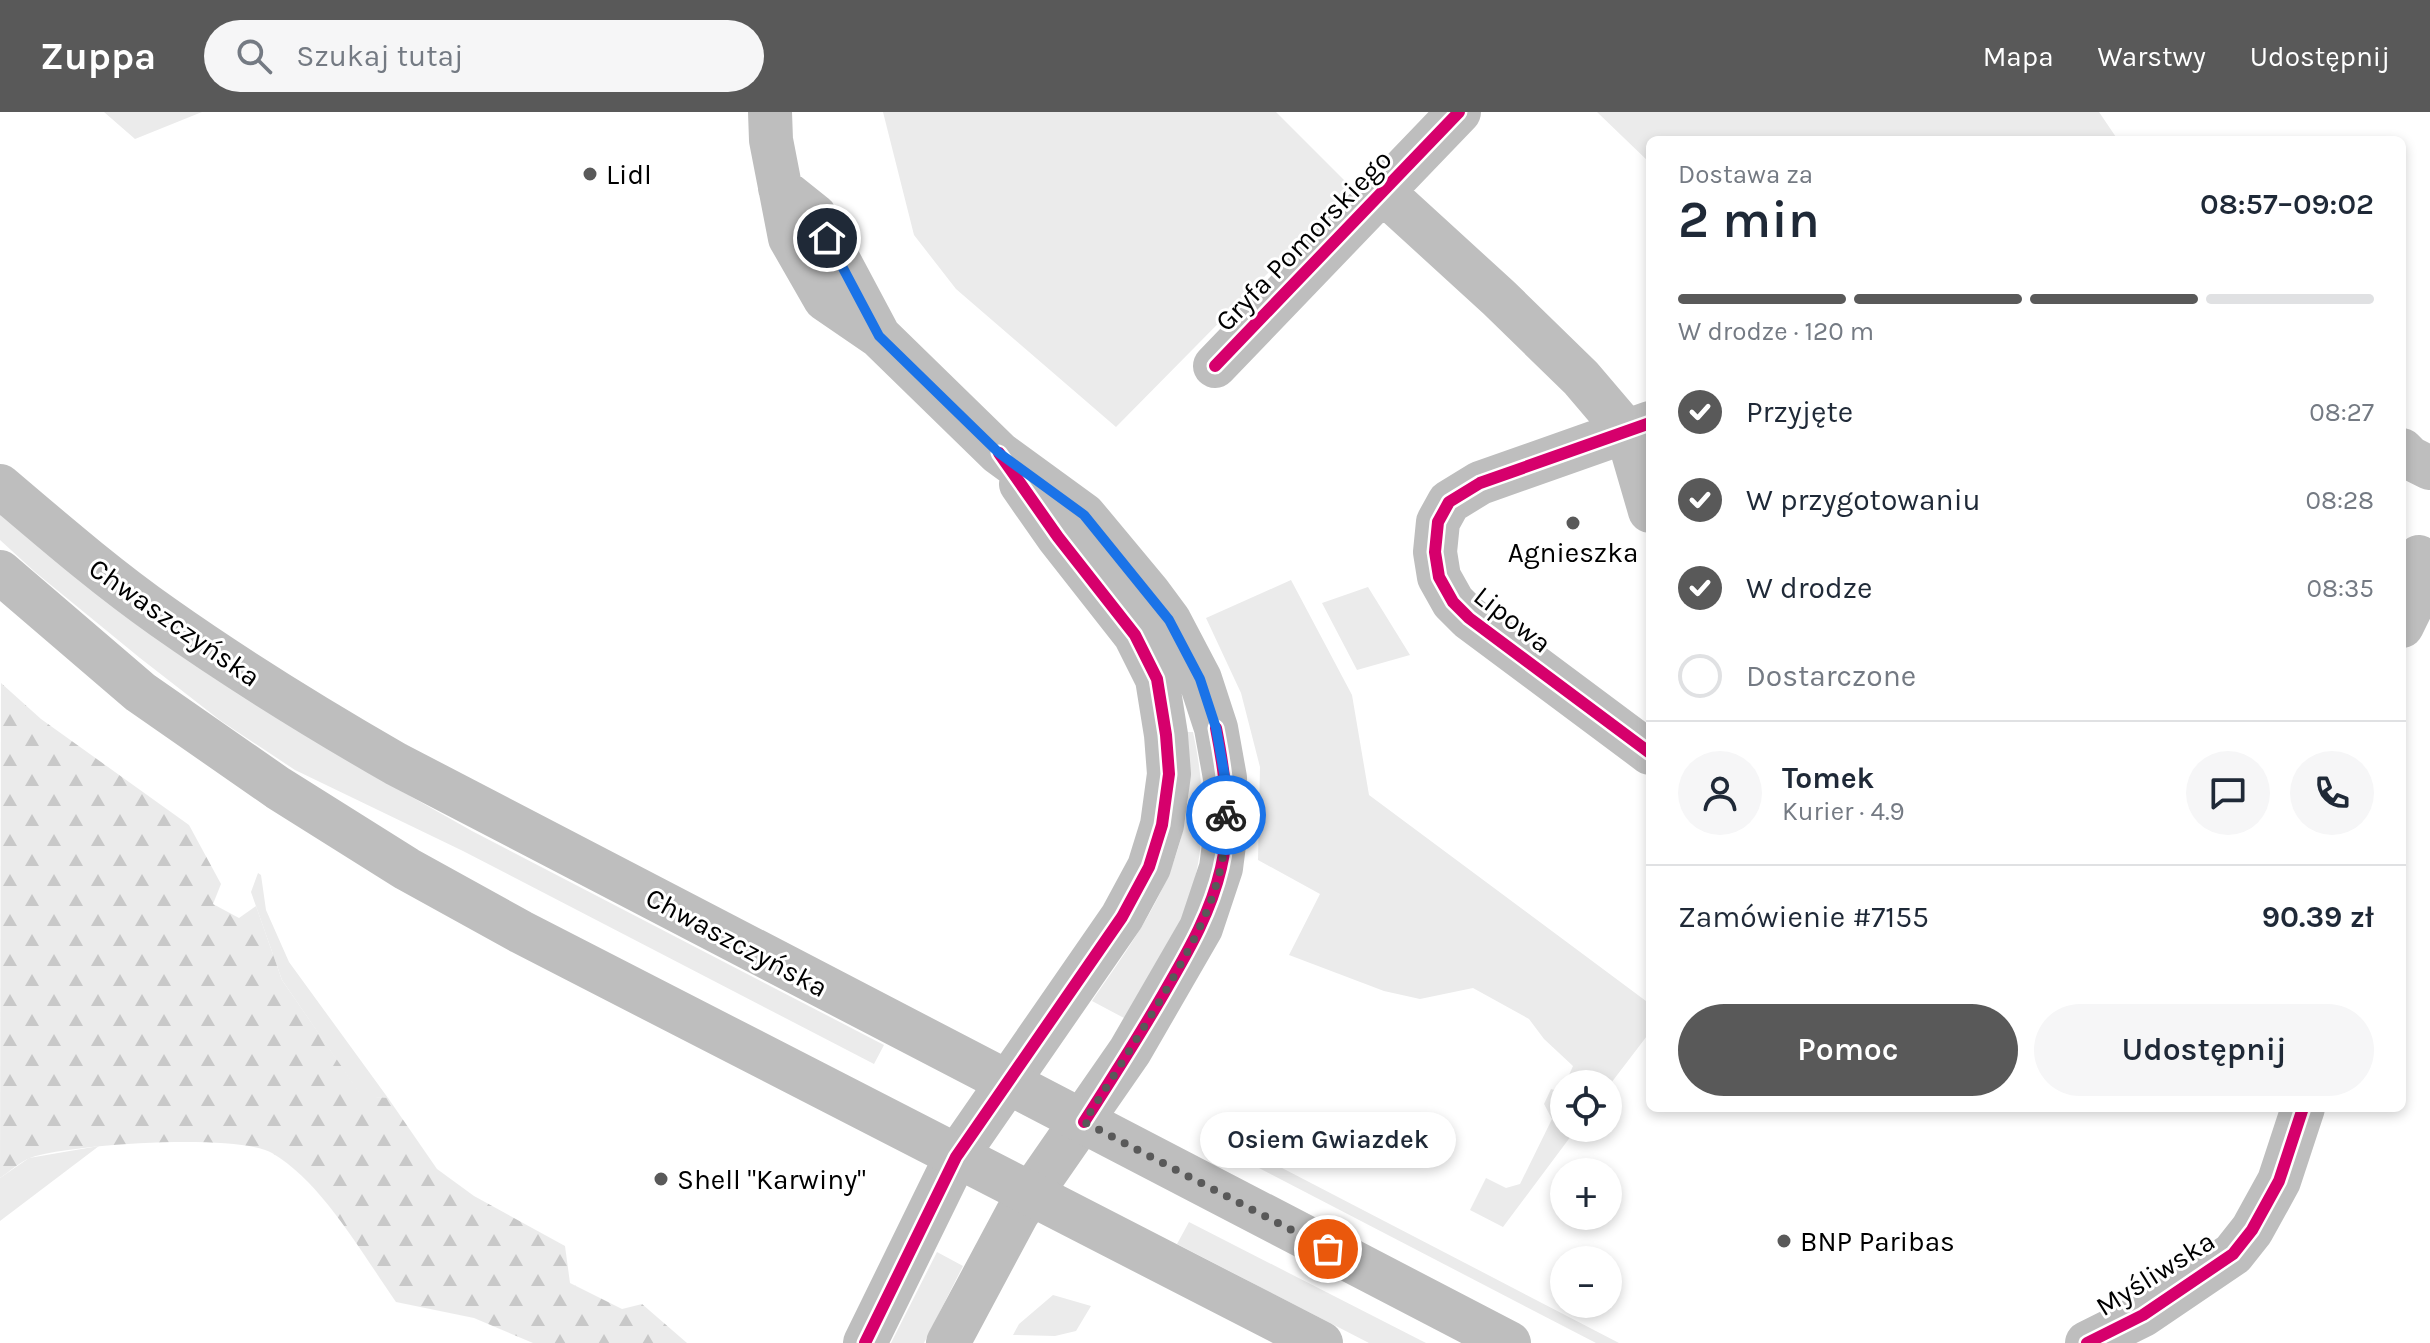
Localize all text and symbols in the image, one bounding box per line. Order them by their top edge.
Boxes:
search box [204,20,764,92]
text: Zuppa [40,34,156,79]
icon: search [232,34,276,78]
text: Szukaj tutaj [296,38,463,74]
text: Mapa [1983,40,2054,73]
text: Warstwy [2098,40,2206,73]
text: Udostępnij [2250,40,2390,73]
street label: Gryfa Pomorskiego [1208,143,1398,338]
place label: Lidl [606,158,652,191]
text: Dostawa za [1678,159,1813,190]
marker: Lidl [581,165,599,183]
text: 08:57–09:02 [2200,186,2374,222]
text: 2 min [1678,189,1820,250]
pin [793,204,861,272]
icon: home [805,216,849,260]
text: W drodze · 120 m [1678,316,1874,347]
icon: check [1678,390,1722,434]
text: Przyjęte [1746,394,1853,430]
text: 08:27 [2309,397,2374,428]
icon: check [1678,478,1722,522]
text: W przygotowaniu [1746,482,1981,518]
text: 08:28 [2306,485,2374,516]
marker: Agnieszka [1564,514,1582,532]
place label: Agnieszka [1508,536,1638,569]
street label: Chwaszczyńska [83,551,267,694]
icon: check [1678,566,1722,610]
text: W drodze [1746,570,1872,606]
text: 08:35 [2307,573,2374,604]
street label: Lipowa [1468,579,1558,660]
text: Dostarczone [1746,658,1916,694]
button: person [1678,751,1762,835]
button: chat [2186,751,2270,835]
button: phone [2290,751,2374,835]
text: Tomek [1782,760,1874,796]
courier [1186,775,1266,855]
icon: bike [1204,793,1248,837]
text: Kurier · 4.9 [1782,796,1905,827]
street label: Chwaszczyńska [640,881,833,1004]
text: Zamówienie #7155 [1678,899,1929,935]
text: 90.39 zł [2262,899,2374,935]
button: Pomoc [1678,1004,2018,1096]
button: Udostępnij [2034,1004,2374,1096]
map controls [1550,1070,1622,1318]
button: locate [1550,1070,1622,1142]
callout: Osiem Gwiazdek [1200,1113,1456,1169]
text: Osiem Gwiazdek [1227,1124,1429,1155]
button: + [1550,1158,1622,1230]
place label: Shell "Karwiny" [677,1163,866,1196]
marker: Shell "Karwiny" [652,1170,670,1188]
pin [1294,1215,1362,1283]
street label: Myśliwska [2090,1224,2221,1323]
place label: BNP Paribas [1800,1225,1955,1258]
icon: bag [1306,1227,1350,1271]
marker: BNP Paribas [1775,1232,1793,1250]
button: − [1550,1246,1622,1318]

